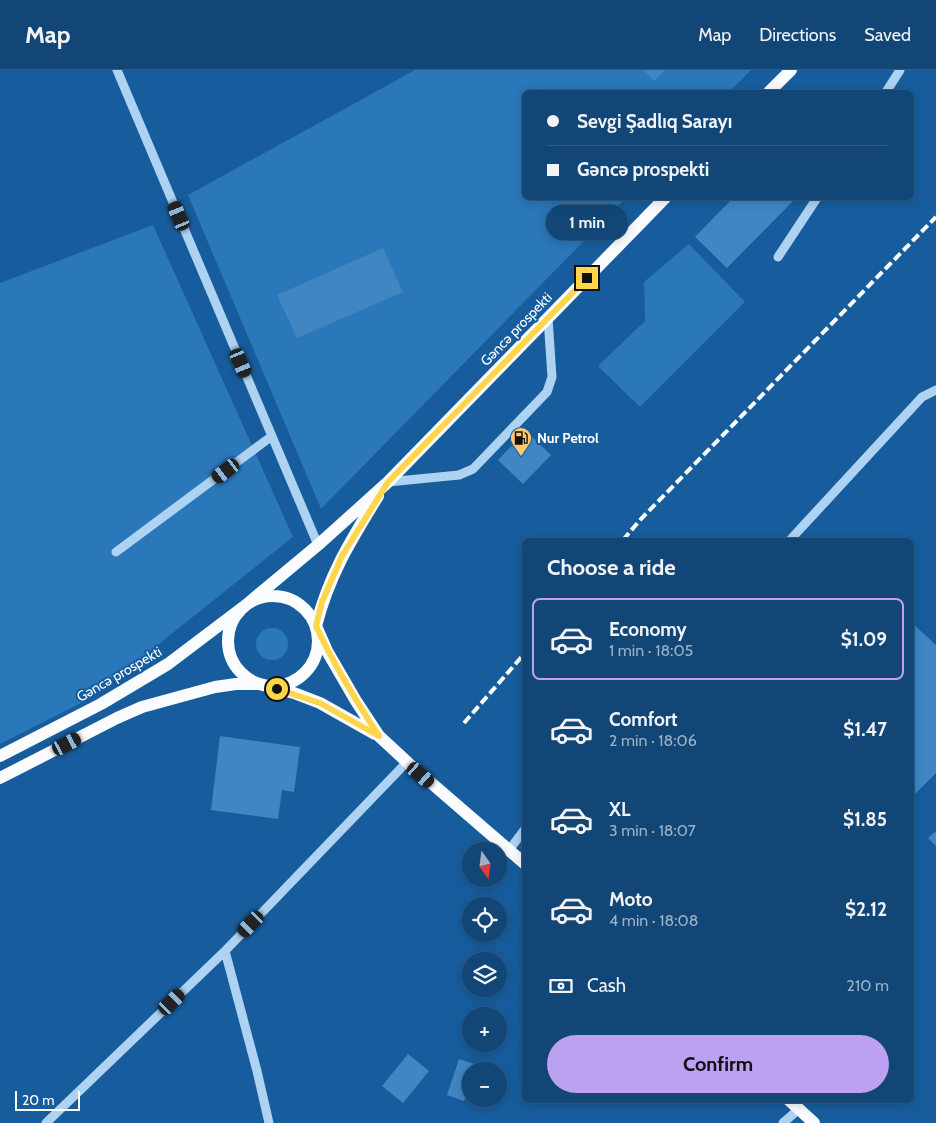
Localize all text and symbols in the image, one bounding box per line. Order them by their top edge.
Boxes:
text: Map [25,20,71,49]
text: Map [698,24,731,46]
text: Directions [759,24,836,46]
text: Saved [864,24,911,46]
text: Sevgi Şadlıq Sarayı [577,110,732,133]
text: Gəncə prospekti [577,158,709,181]
car [166,199,191,233]
callout: 1 min [546,206,628,240]
text: 1 min [569,213,605,232]
route end [576,267,598,289]
street label: Gəncə prospekti [476,288,556,370]
car [228,346,253,380]
fuel station icon: Nur Petrol [509,426,533,457]
place label: Nur Petrol [537,429,599,447]
car [209,456,242,486]
text: Choose a ride [547,554,676,581]
icon: car [549,617,594,662]
text: Economy [609,618,687,641]
text: $1.09 [841,628,887,651]
text: 1 min · 18:05 [609,641,693,660]
street label: Gəncə prospekti [73,642,165,706]
route start [266,678,288,700]
icon: car [549,707,594,752]
text: Comfort [609,708,678,731]
text: $1.47 [843,718,887,741]
car [50,731,83,757]
text: 2 min · 18:06 [609,731,697,750]
car [404,759,437,791]
icon: car [549,797,594,842]
text: XL [609,798,630,821]
text: $1.85 [843,808,887,831]
text: 3 min · 18:07 [609,821,696,840]
north arrow [462,842,508,888]
map controls [462,842,507,1107]
icon: car [549,887,594,932]
text: Moto [609,888,653,911]
button: locate [462,897,507,942]
text: $2.12 [845,898,887,921]
car [235,908,266,940]
text: 4 min · 18:08 [609,911,698,930]
button: layers [462,952,507,997]
icon: cash [547,972,575,1000]
text: Cash [587,974,626,997]
text: 210 m [847,976,889,995]
car [155,986,188,1018]
button: + [462,1007,507,1052]
button: Confirm [547,1035,889,1093]
button: − [462,1062,507,1107]
scale bar [15,1088,80,1111]
text: 20 m [22,1091,55,1109]

